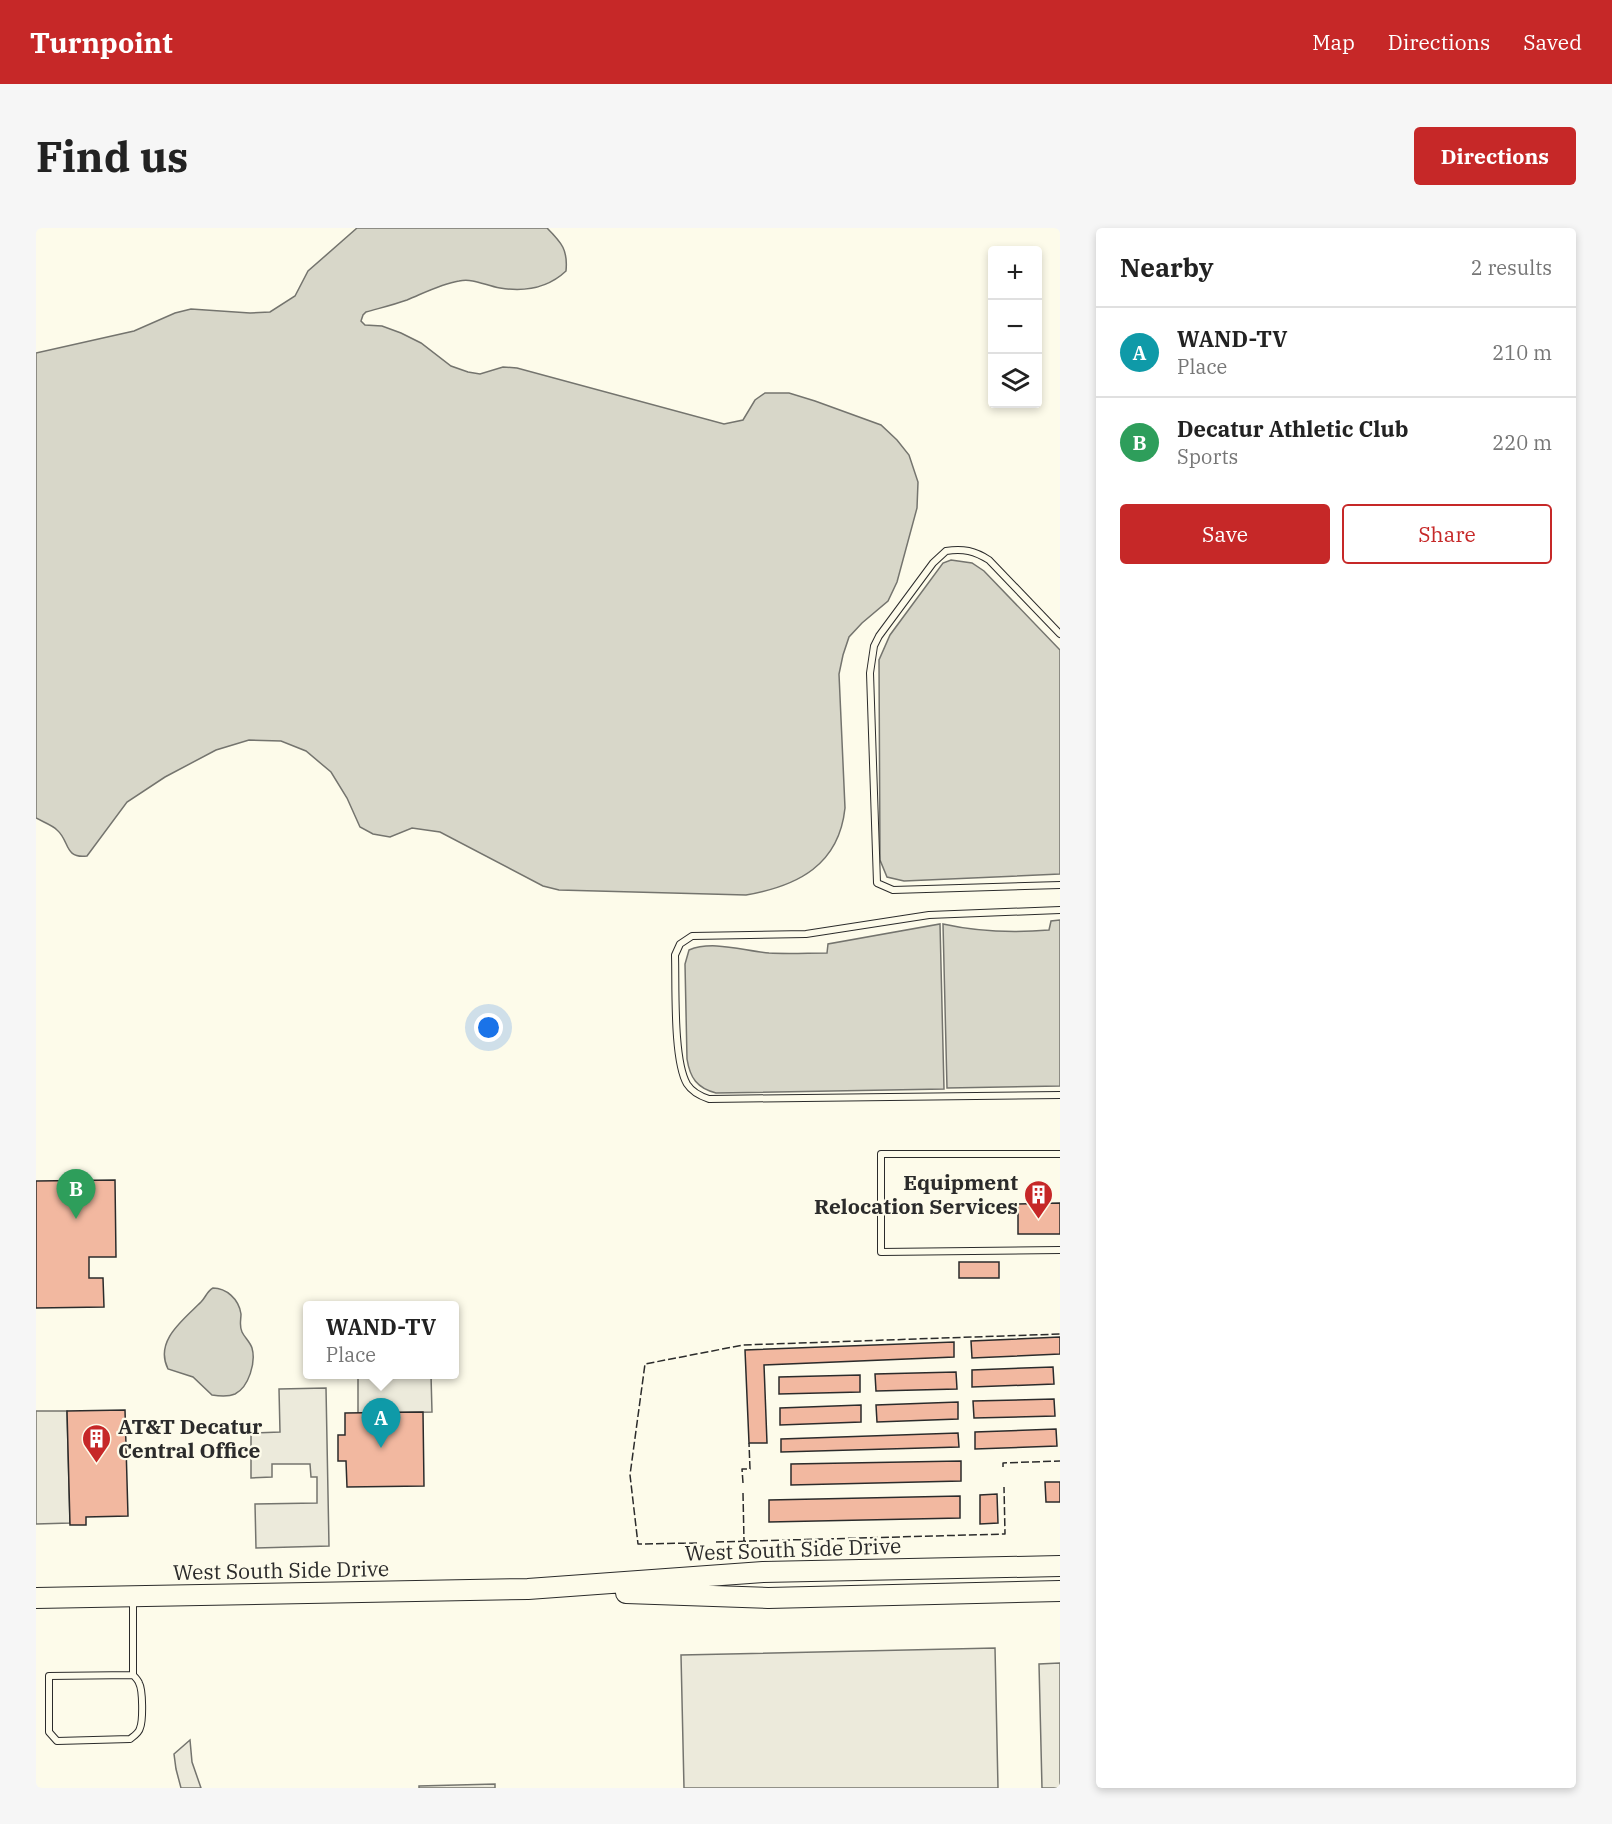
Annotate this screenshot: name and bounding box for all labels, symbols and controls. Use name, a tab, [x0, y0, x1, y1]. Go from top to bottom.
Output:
text: Turnpoint	[30, 24, 173, 61]
text: Map	[1312, 28, 1355, 56]
text: Directions	[1388, 28, 1490, 56]
text: Saved	[1523, 28, 1582, 56]
button: Directions	[1414, 127, 1576, 185]
text: Find us	[36, 129, 188, 184]
map controls	[988, 246, 1042, 408]
button: +	[988, 246, 1042, 300]
text: Nearby	[1120, 250, 1214, 284]
text: 2 results	[1471, 254, 1552, 281]
button: −	[988, 300, 1042, 354]
text: WAND-TV	[1177, 324, 1287, 353]
text: A	[1133, 339, 1146, 366]
text: 210 m	[1492, 339, 1552, 366]
text: Place	[1177, 353, 1227, 380]
button: layers	[988, 354, 1042, 408]
text: Decatur Athletic Club	[1177, 414, 1408, 443]
text: B	[1132, 429, 1147, 456]
text: 220 m	[1492, 429, 1552, 456]
text: Sports	[1177, 443, 1238, 470]
button: Save	[1120, 504, 1330, 564]
button: Share	[1342, 504, 1552, 564]
your location	[474, 1013, 503, 1042]
place label: Equipment Relocation Services	[814, 1168, 1018, 1220]
pin: B	[56, 1170, 96, 1219]
building icon: Equipment Relocation Services	[1023, 1178, 1055, 1220]
popup	[303, 1301, 459, 1379]
text: WAND-TV	[326, 1312, 436, 1341]
text: Place	[326, 1341, 376, 1368]
pin: A	[362, 1398, 400, 1448]
place label: AT&T Decatur Central Office	[118, 1412, 263, 1464]
building icon: AT&T Decatur Central Office	[81, 1422, 113, 1464]
street label: West South Side Drive	[684, 1531, 902, 1567]
street label: West South Side Drive	[173, 1554, 389, 1586]

